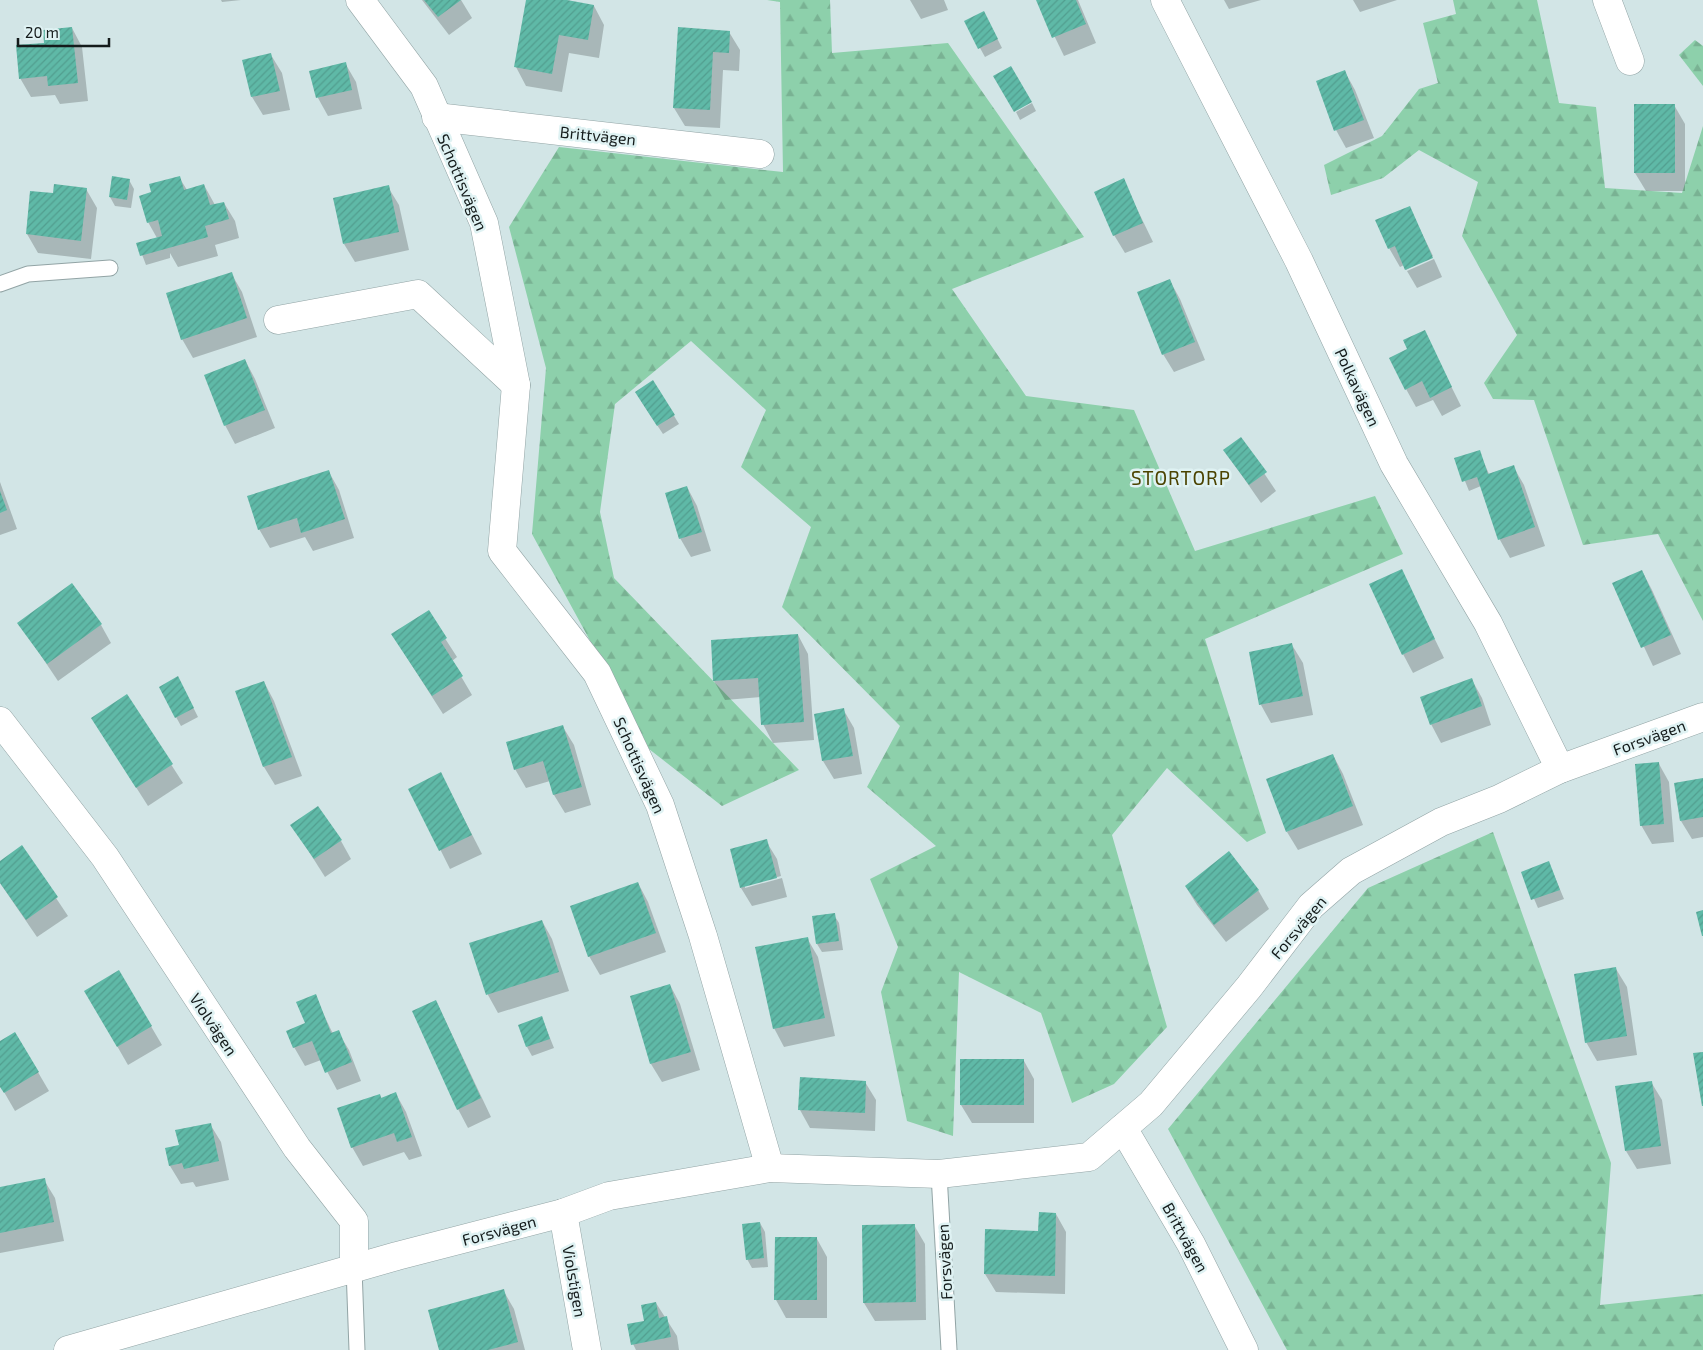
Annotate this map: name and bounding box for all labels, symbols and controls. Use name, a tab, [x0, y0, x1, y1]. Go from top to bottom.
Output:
scale bar	[18, 15, 109, 47]
text: 20 m	[25, 23, 59, 41]
street label: Brittvägen	[559, 122, 637, 148]
street label: Schottisvägen	[434, 131, 492, 233]
street label: Polkavägen	[1332, 345, 1384, 429]
district label: STORTORP	[1131, 466, 1231, 489]
street label: Schottisvägen	[610, 714, 670, 816]
street label: Forsvägen	[1610, 715, 1688, 759]
street label: Forsvägen	[1266, 892, 1330, 962]
street label: Violvägen	[186, 989, 242, 1059]
street label: Brittvägen	[1159, 1199, 1213, 1275]
street label: Forsvägen	[460, 1211, 538, 1249]
street label: Forsvägen	[933, 1224, 955, 1300]
street label: Violstigen	[559, 1244, 591, 1318]

